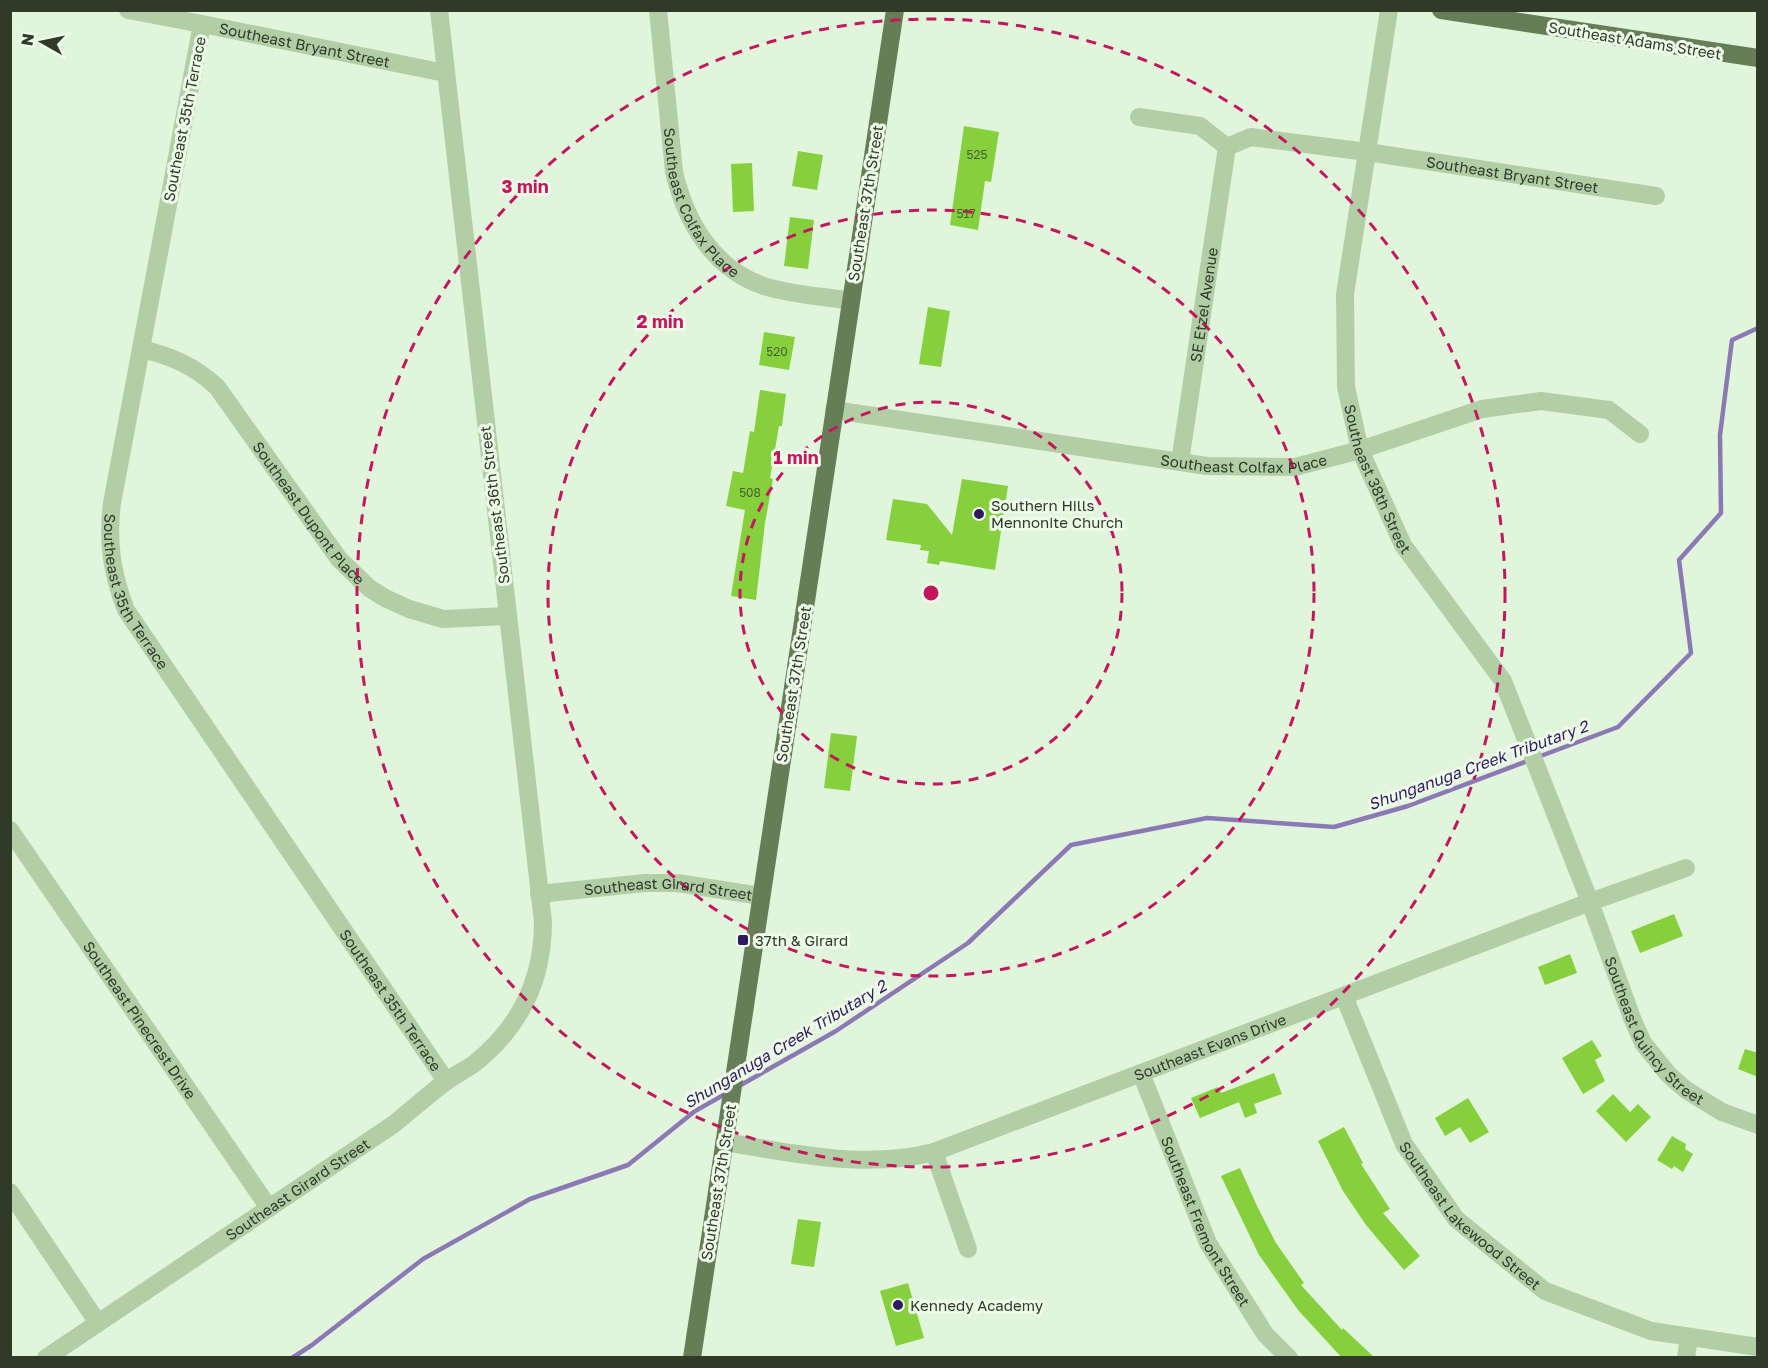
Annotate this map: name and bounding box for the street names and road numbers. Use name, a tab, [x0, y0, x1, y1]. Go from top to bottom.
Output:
street label: Southeast Adams Street	[1547, 17, 1723, 63]
street label: Southeast Bryant Street	[218, 19, 392, 71]
street label: Southeast 35th Terrace	[159, 35, 209, 203]
street label: Southeast 37th Street	[844, 124, 886, 282]
street label: Southeast Colfax Place	[661, 127, 743, 281]
street label: Southeast Bryant Street	[1425, 152, 1600, 196]
street label: SE Etzel Avenue	[1186, 246, 1221, 363]
street label: Southeast 38th Street	[1341, 403, 1415, 557]
street label: Southeast 36th Street	[475, 425, 513, 585]
street label: Southeast Dupont Place	[249, 438, 369, 588]
street label: Southeast Colfax Place	[1159, 450, 1329, 476]
street label: Southeast 35th Terrace	[101, 513, 173, 673]
street label: Southeast 37th Street	[772, 605, 814, 763]
street label: Southeast Girard Street	[583, 874, 754, 904]
street label: Southeast 35th Terrace	[336, 925, 446, 1075]
street label: Southeast Pinecrest Drive	[80, 937, 201, 1102]
street label: Southeast Quincy Street	[1601, 954, 1708, 1108]
street label: Southeast Evans Drive	[1131, 1010, 1289, 1084]
street label: Southeast 37th Street	[697, 1103, 739, 1261]
street label: Southeast Girard Street	[222, 1134, 373, 1244]
street label: Southeast Fremont Street	[1158, 1134, 1254, 1309]
street label: Southeast Lakewood Street	[1396, 1138, 1545, 1293]

